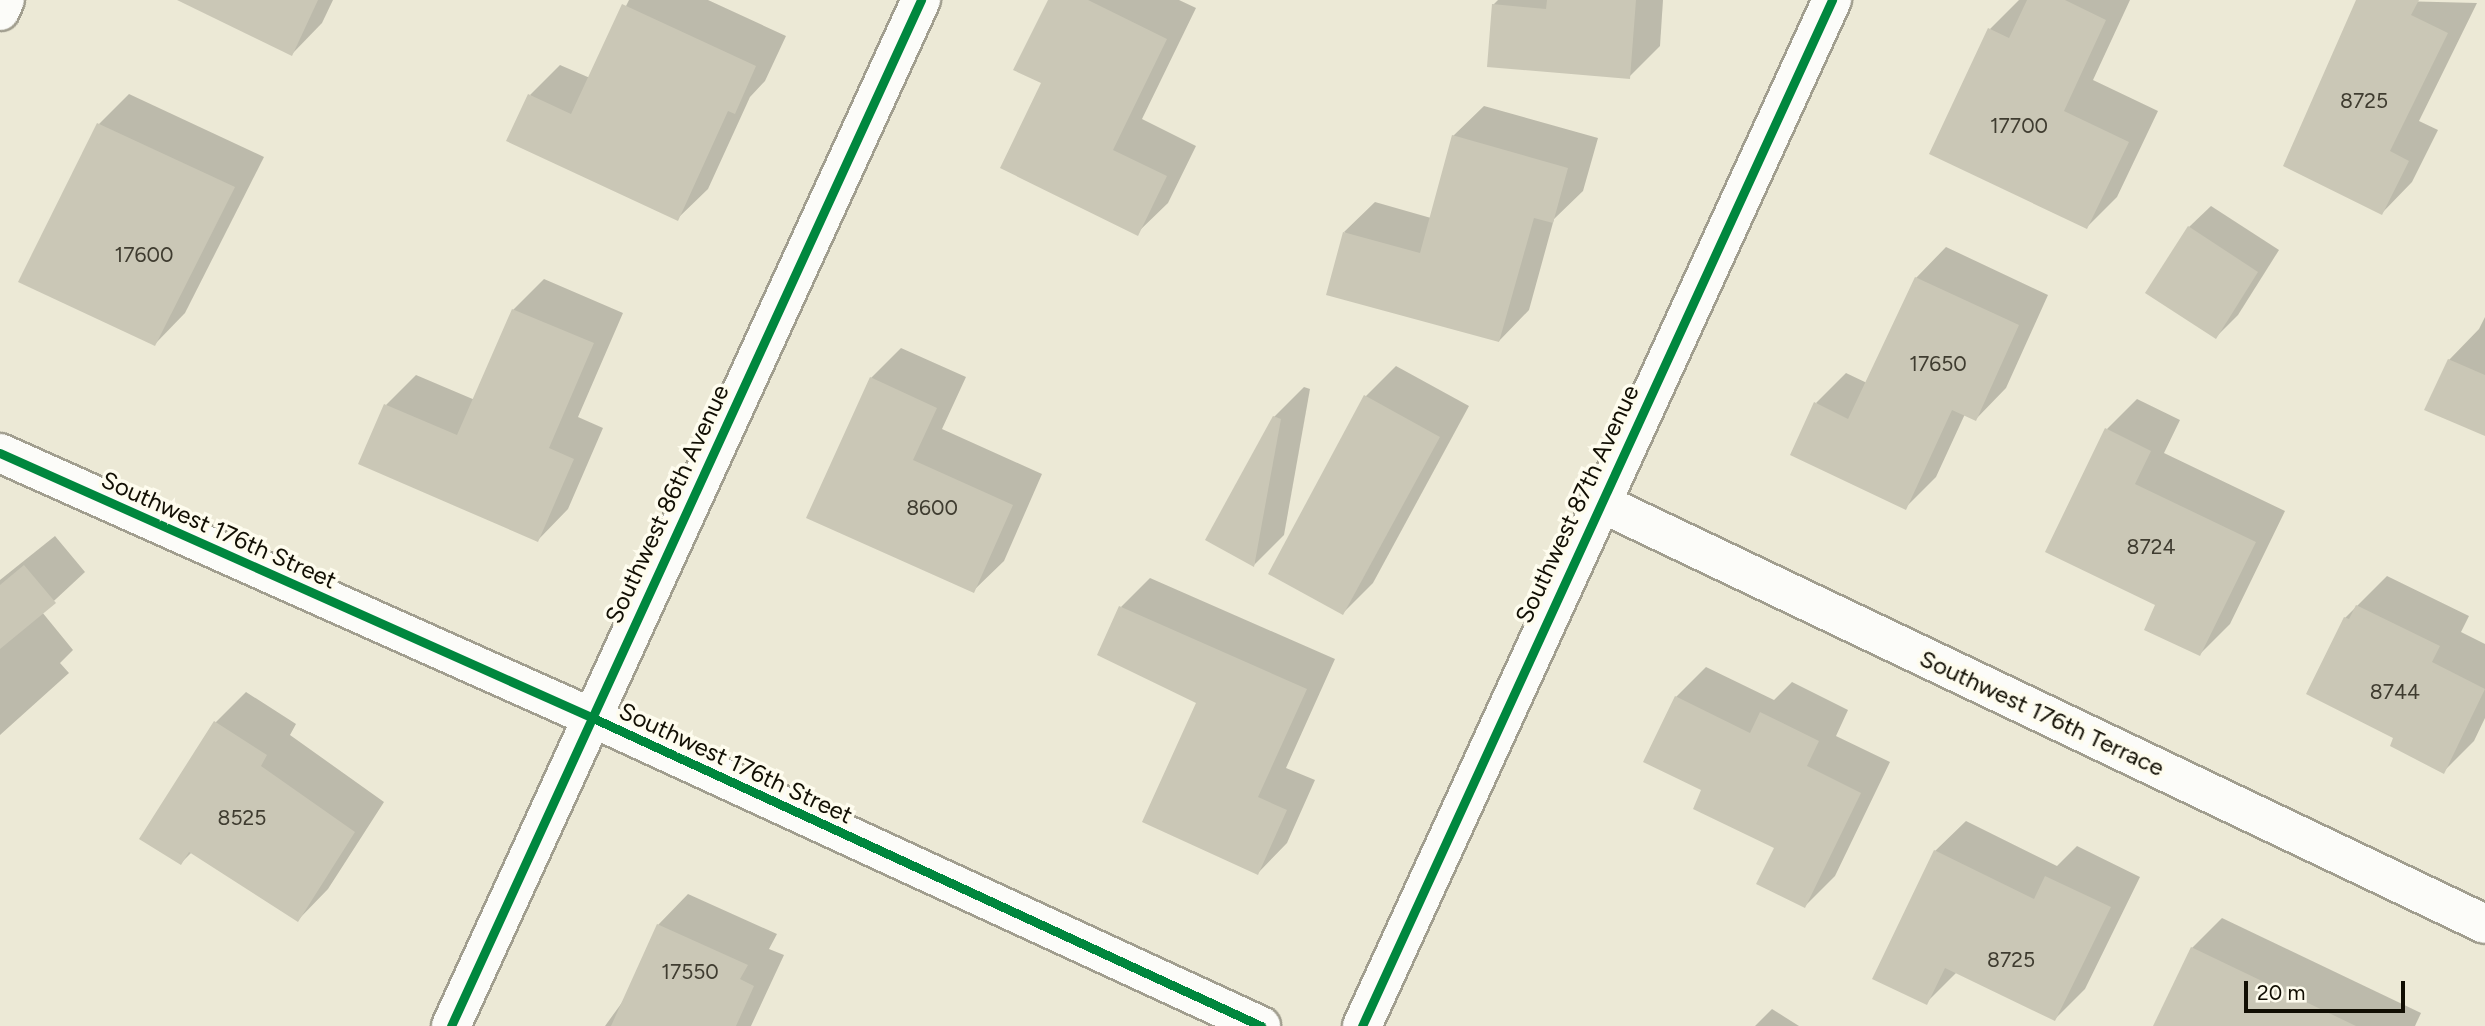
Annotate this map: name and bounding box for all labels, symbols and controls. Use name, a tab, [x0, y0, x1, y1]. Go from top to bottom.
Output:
house number: 8725	[2340, 88, 2388, 114]
house number: 17700	[1990, 113, 2048, 139]
house number: 17600	[115, 242, 173, 268]
house number: 17650	[1909, 351, 1967, 377]
street label: Southwest 86th Avenue	[599, 380, 735, 628]
street label: Southwest 87th Avenue	[1509, 380, 1645, 628]
street label: Southwest 176th Street	[97, 465, 341, 595]
house number: 8600	[906, 495, 958, 521]
house number: 8724	[2127, 534, 2175, 560]
street label: Southwest 176th Terrace	[1915, 644, 2169, 782]
house number: 8744	[2370, 679, 2420, 705]
street label: Southwest 176th Street	[615, 696, 857, 830]
house number: 8525	[218, 805, 266, 831]
house number: 8725	[1987, 947, 2035, 973]
house number: 17550	[661, 959, 719, 985]
scale bar	[2247, 967, 2408, 1011]
text: 20 m	[2257, 980, 2305, 1005]

